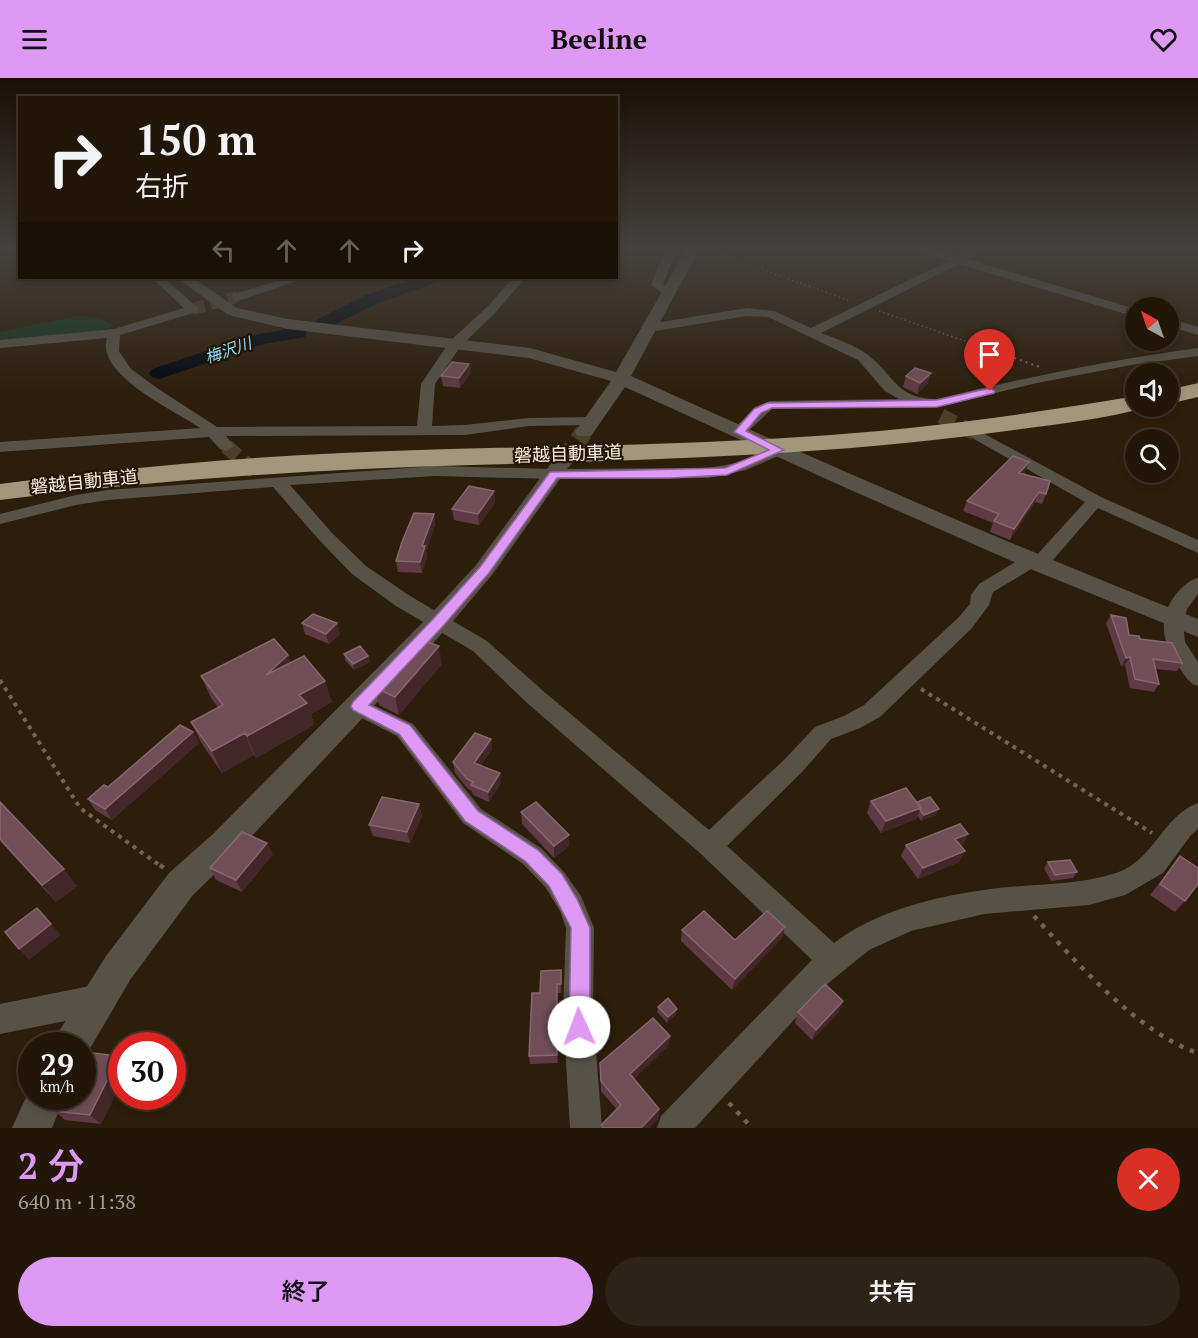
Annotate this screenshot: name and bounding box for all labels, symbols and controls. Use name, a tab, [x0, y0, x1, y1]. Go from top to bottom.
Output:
text: Beeline	[551, 21, 647, 57]
icon: menu	[18, 23, 51, 56]
icon: heart	[1147, 23, 1180, 56]
text: 150 m	[135, 111, 256, 167]
icon: right	[36, 120, 114, 198]
text: 右折	[135, 168, 189, 204]
icon: left	[207, 234, 240, 267]
icon: ahead	[270, 234, 303, 267]
icon: ahead	[333, 234, 366, 267]
icon: right	[396, 234, 429, 267]
north arrow	[1125, 297, 1179, 351]
map controls	[1125, 297, 1179, 483]
pin	[964, 329, 1015, 391]
water label: 梅沢川	[202, 331, 256, 368]
icon: arrive	[973, 338, 1006, 371]
button: sound	[1125, 363, 1179, 417]
button: search	[1125, 429, 1179, 483]
street label: 磐越自動車道	[514, 439, 622, 467]
street label: 磐越自動車道	[29, 463, 139, 499]
position arrow	[547, 995, 611, 1059]
speed limit sign: 30	[108, 1032, 186, 1110]
text: 29	[40, 1044, 74, 1084]
text: km/h	[40, 1076, 74, 1096]
text: 2 分	[18, 1142, 84, 1189]
button: close	[1117, 1148, 1180, 1211]
text: 640 m · 11:38	[18, 1188, 136, 1215]
button: 終了	[18, 1257, 593, 1326]
button: 共有	[605, 1257, 1180, 1326]

